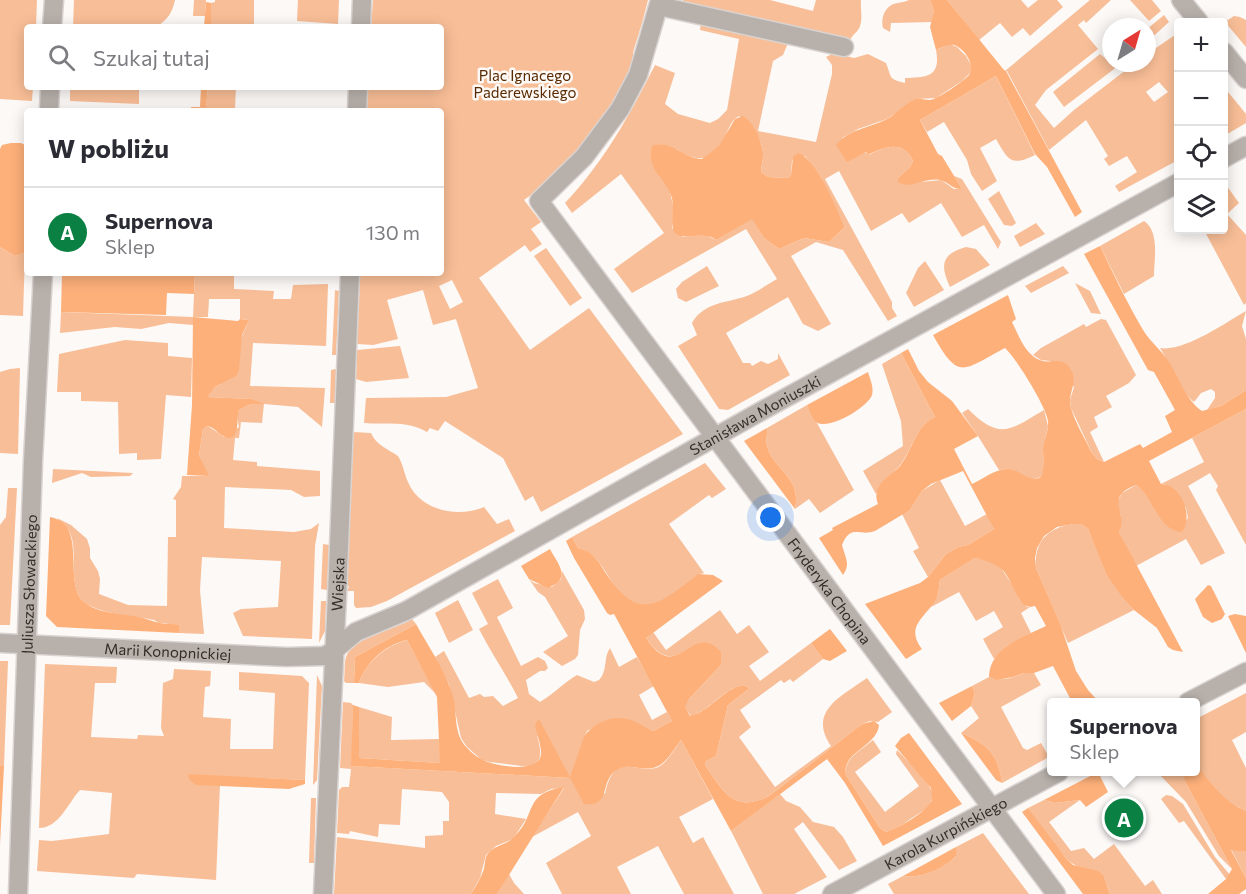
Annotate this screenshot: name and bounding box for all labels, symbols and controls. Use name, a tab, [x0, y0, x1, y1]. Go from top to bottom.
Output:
north arrow	[1102, 18, 1156, 72]
map controls	[1174, 18, 1228, 234]
button: +	[1174, 18, 1228, 72]
search box	[24, 24, 444, 90]
icon: search	[45, 41, 78, 74]
text: Szukaj tutaj	[93, 44, 210, 71]
park label: Plac Ignacego Paderewskiego	[474, 66, 576, 101]
button: −	[1174, 72, 1228, 126]
button: locate	[1174, 126, 1228, 180]
text: W pobliżu	[48, 132, 169, 163]
button: layers	[1174, 180, 1228, 234]
text: Supernova	[105, 207, 213, 234]
text: A	[60, 220, 75, 244]
text: 130 m	[366, 220, 420, 244]
text: Sklep	[105, 234, 155, 258]
street label: Stanisława Moniuszki	[686, 371, 824, 459]
your location	[756, 503, 785, 532]
street label: Juliusza Słowackiego	[17, 514, 40, 654]
street label: Fryderyka Chopina	[784, 534, 875, 648]
street label: Wiejska	[327, 557, 348, 612]
street label: Marii Konopnickiej	[104, 639, 232, 663]
popup	[1047, 698, 1200, 776]
text: Supernova	[1069, 712, 1178, 739]
text: Sklep	[1069, 739, 1119, 763]
street label: Karola Kurpińskiego	[881, 793, 1010, 873]
pin: A	[1104, 796, 1144, 840]

